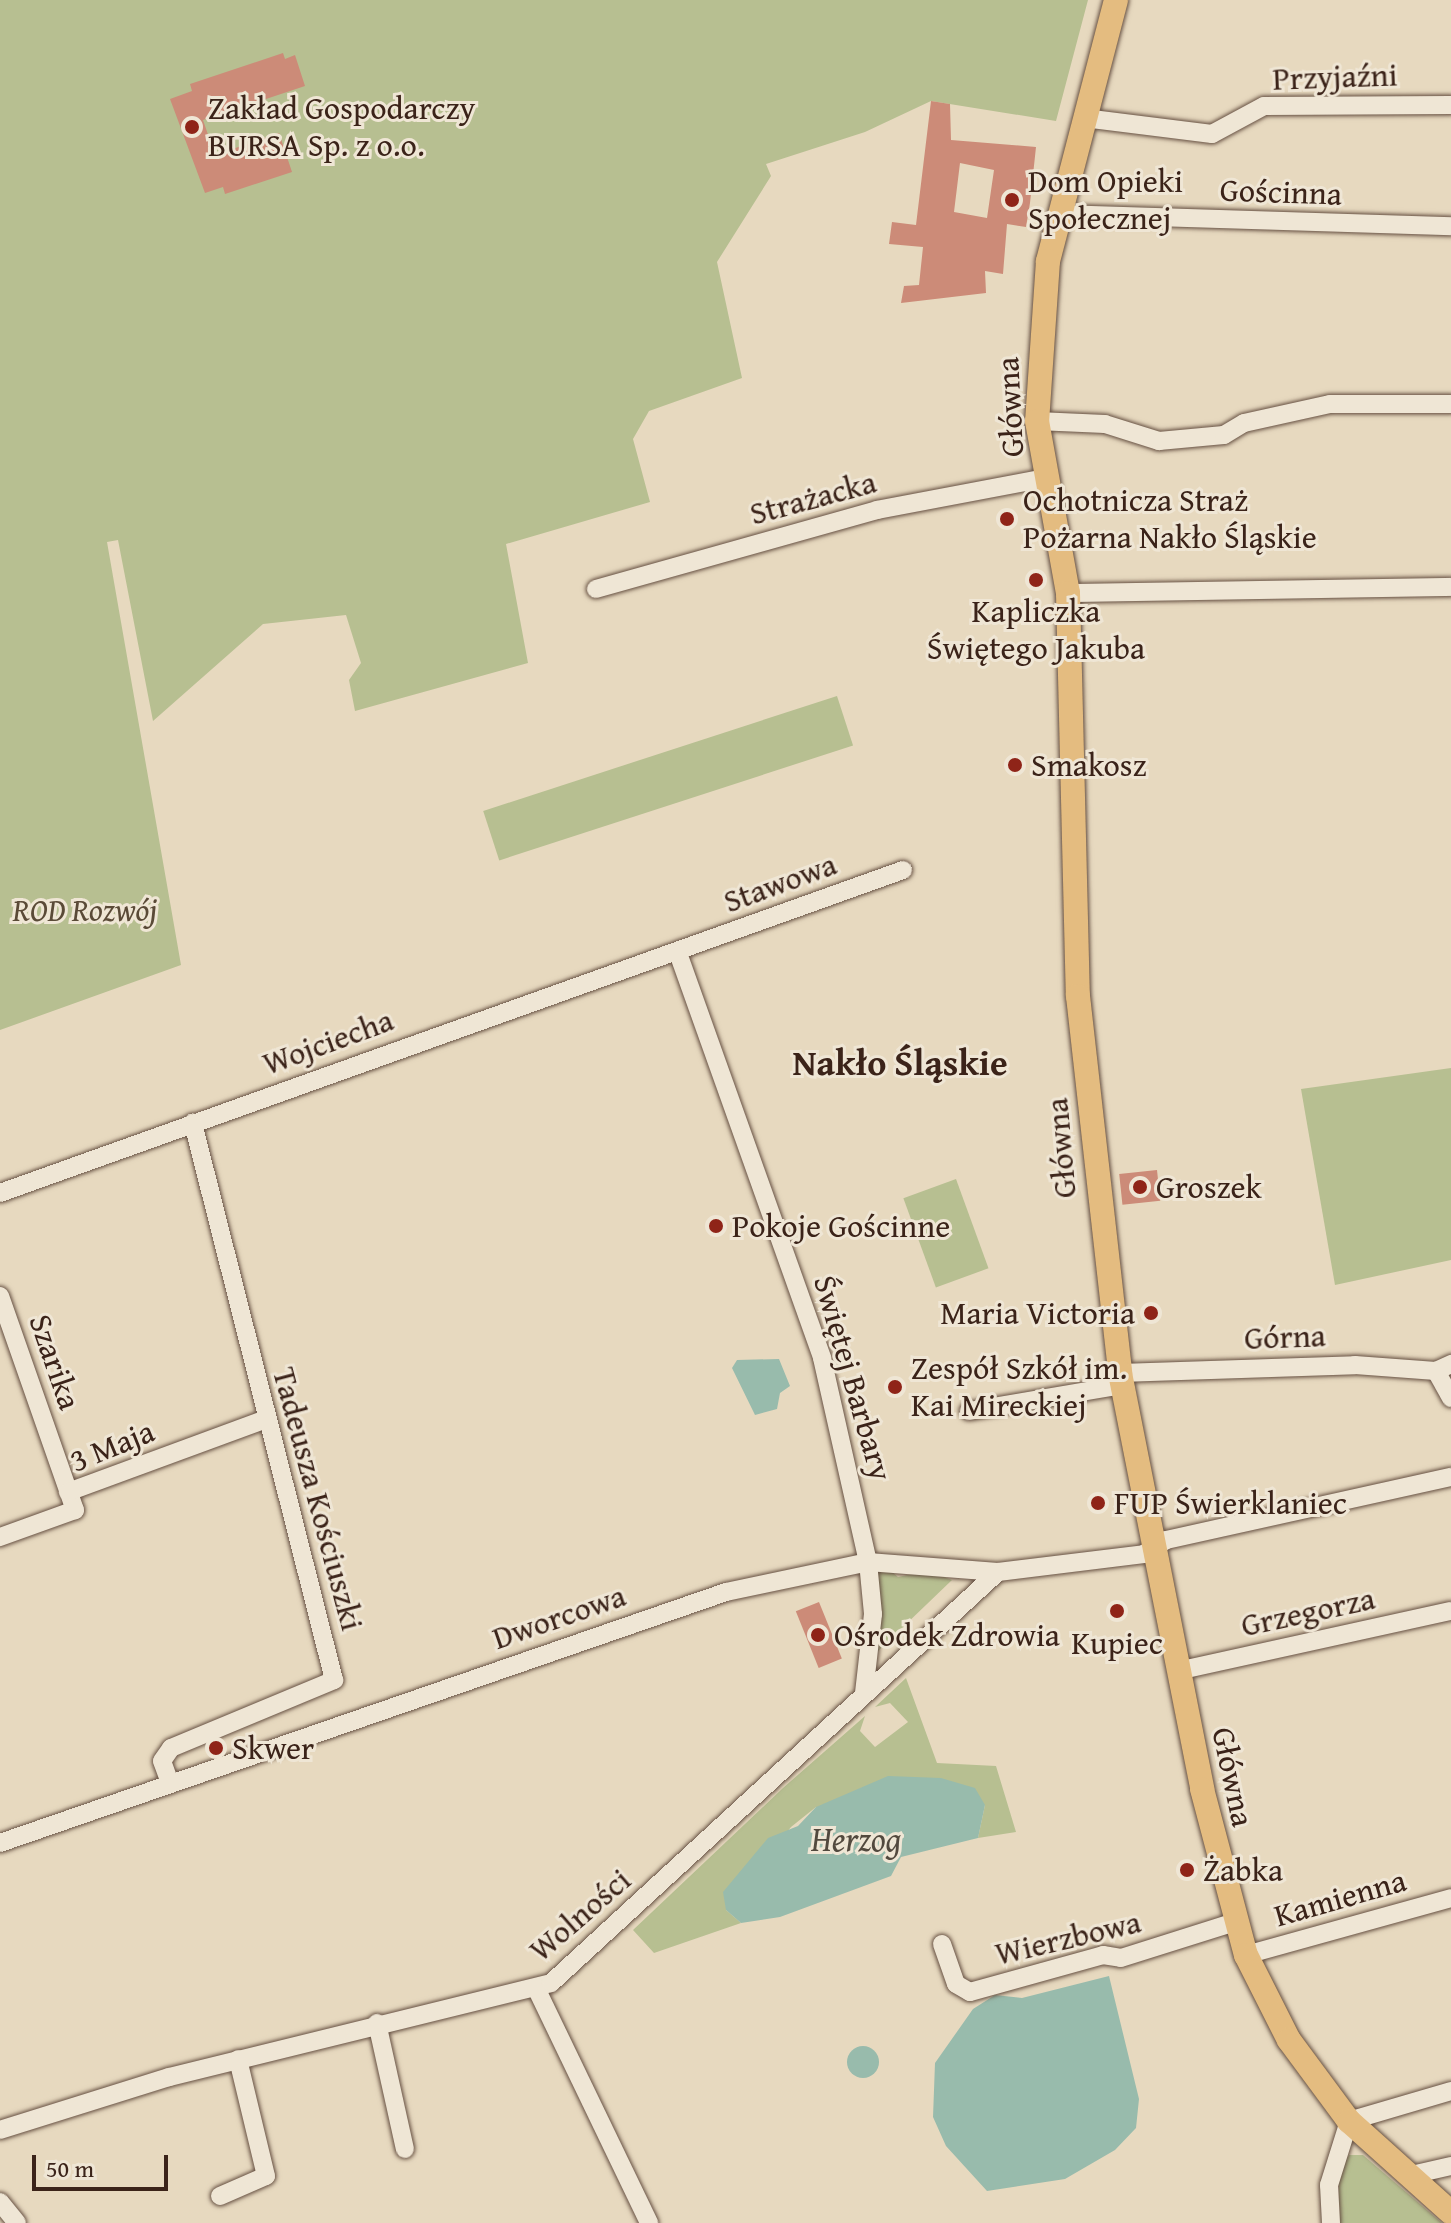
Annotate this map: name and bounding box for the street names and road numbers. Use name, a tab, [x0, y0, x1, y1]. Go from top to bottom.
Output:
street label: Przyjaźni	[1272, 56, 1398, 98]
street label: Gościnna	[1219, 171, 1343, 213]
street label: Główna	[988, 356, 1032, 458]
street label: Strażacka	[746, 463, 880, 533]
street label: Stawowa	[718, 845, 842, 921]
street label: Wojciecha	[258, 1001, 398, 1083]
street label: Główna	[1037, 1096, 1085, 1200]
street label: Świętej Barbary	[805, 1271, 901, 1485]
street label: Szarika	[21, 1309, 89, 1415]
street label: Górna	[1244, 1316, 1326, 1358]
street label: Tadeusza Kościuszki	[264, 1363, 372, 1635]
street label: 3 Maja	[64, 1412, 160, 1480]
street label: Dworcowa	[487, 1576, 631, 1658]
street label: Grzegorza	[1238, 1579, 1378, 1645]
street label: Główna	[1204, 1724, 1262, 1830]
street label: Wolności	[522, 1861, 638, 1969]
street label: Kamienna	[1270, 1861, 1410, 1935]
street label: Wierzbowa	[992, 1903, 1144, 1973]

